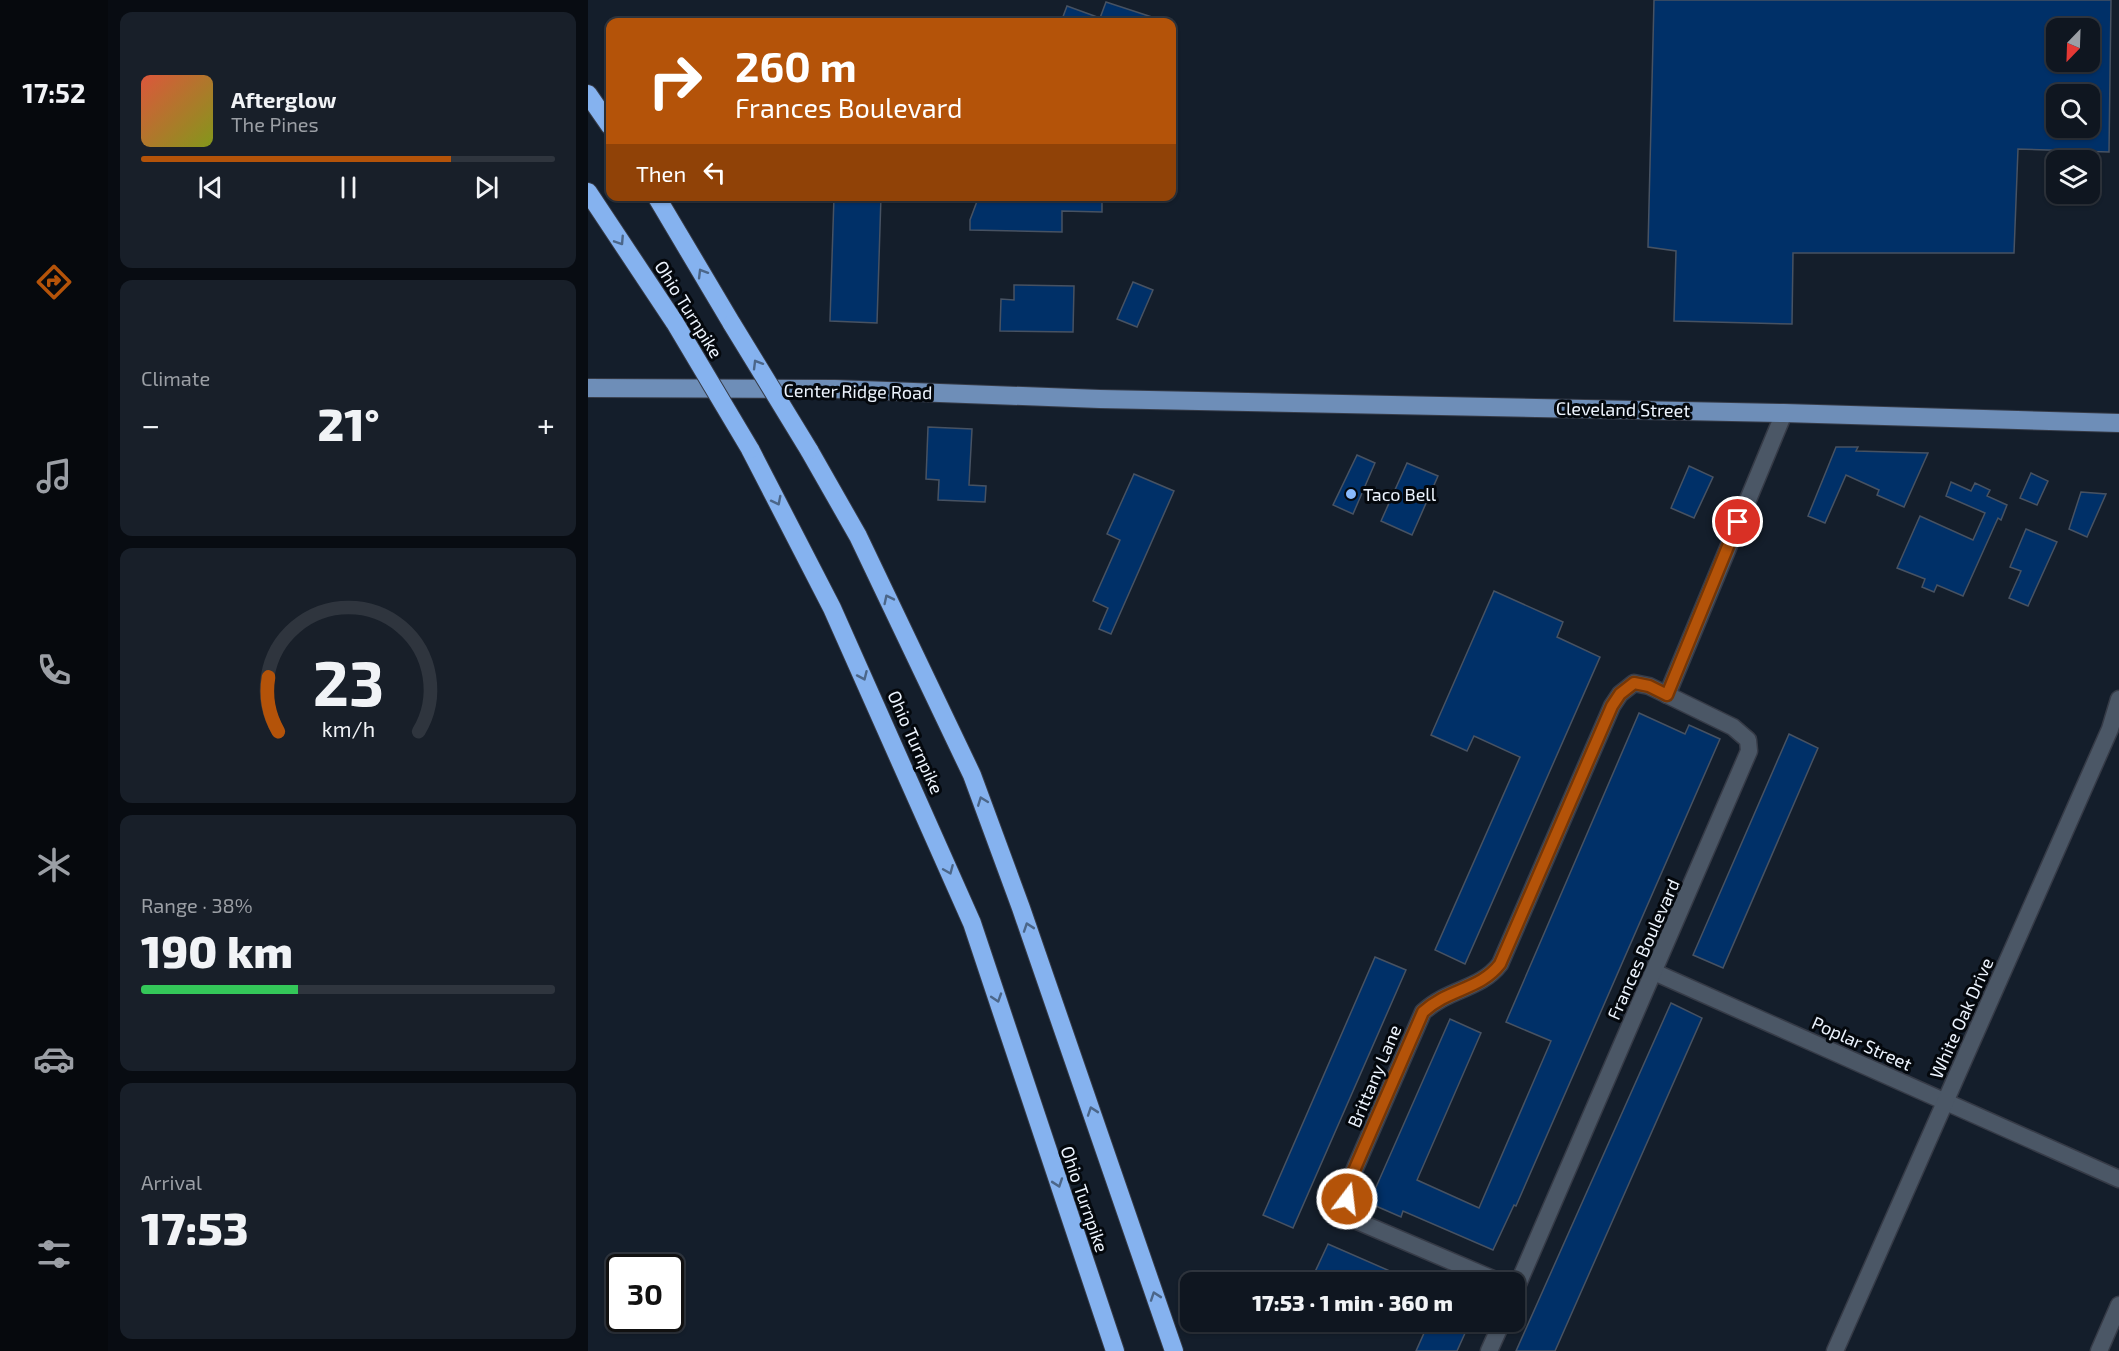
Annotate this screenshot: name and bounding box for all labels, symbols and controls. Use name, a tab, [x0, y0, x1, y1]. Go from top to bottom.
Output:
north arrow	[2046, 18, 2100, 72]
map controls	[2046, 18, 2100, 204]
text: 260 m	[735, 40, 857, 90]
icon: right	[636, 42, 714, 120]
text: 17:52	[22, 76, 86, 108]
button: search	[2046, 84, 2100, 138]
text: Afterglow	[231, 86, 336, 112]
text: Frances Boulevard	[735, 91, 963, 123]
text: The Pines	[231, 112, 319, 136]
button: layers	[2046, 150, 2100, 204]
icon: left	[698, 156, 731, 189]
text: Then	[636, 160, 686, 186]
icon: previous	[194, 171, 227, 204]
icon: pause	[332, 171, 365, 204]
icon: next	[470, 171, 503, 204]
one-way arrow	[613, 234, 624, 245]
street label: Ohio Turnpike	[650, 256, 728, 362]
icon: directions	[33, 261, 75, 303]
one-way arrow	[698, 269, 710, 279]
one-way arrow	[753, 359, 764, 370]
text: Climate	[141, 366, 210, 390]
street label: Center Ridge Road	[783, 379, 933, 403]
text: 21°	[318, 396, 380, 450]
street label: Cleveland Street	[1556, 397, 1690, 421]
text: −	[141, 404, 160, 444]
text: +	[537, 404, 555, 444]
icon: music	[33, 455, 75, 497]
place label: Taco Bell	[1363, 483, 1437, 505]
marker: Taco Bell	[1344, 487, 1358, 501]
one-way arrow	[769, 495, 781, 506]
pin	[1712, 496, 1763, 547]
icon: arrive	[1721, 505, 1754, 538]
one-way arrow	[884, 595, 896, 606]
text: 23	[312, 645, 384, 720]
icon: phone	[33, 649, 75, 691]
one-way arrow	[855, 670, 867, 681]
street label: Ohio Turnpike	[883, 687, 949, 797]
text: km/h	[321, 717, 375, 742]
one-way arrow	[976, 796, 989, 807]
icon: climate	[33, 844, 75, 886]
one-way arrow	[942, 864, 954, 875]
street label: Frances Boulevard	[1602, 875, 1684, 1023]
text: Range · 38%	[141, 893, 253, 917]
one-way arrow	[1023, 922, 1035, 933]
text: 190 km	[141, 923, 293, 977]
street label: White Oak Drive	[1924, 954, 1998, 1082]
one-way arrow	[989, 992, 1002, 1003]
street label: Poplar Street	[1809, 1011, 1916, 1075]
street label: Brittany Lane	[1343, 1021, 1405, 1131]
icon: car	[33, 1038, 75, 1080]
one-way arrow	[1087, 1106, 1099, 1117]
street label: Ohio Turnpike	[1057, 1143, 1113, 1255]
position arrow	[1315, 1167, 1379, 1231]
text: Arrival	[141, 1170, 202, 1194]
one-way arrow	[1051, 1177, 1063, 1188]
text: 17:53	[141, 1200, 249, 1254]
icon: filters	[33, 1233, 75, 1275]
speed limit sign: 30	[606, 1254, 684, 1332]
text: 17:53 · 1 min · 360 m	[1252, 1289, 1453, 1315]
one-way arrow	[1149, 1291, 1162, 1302]

